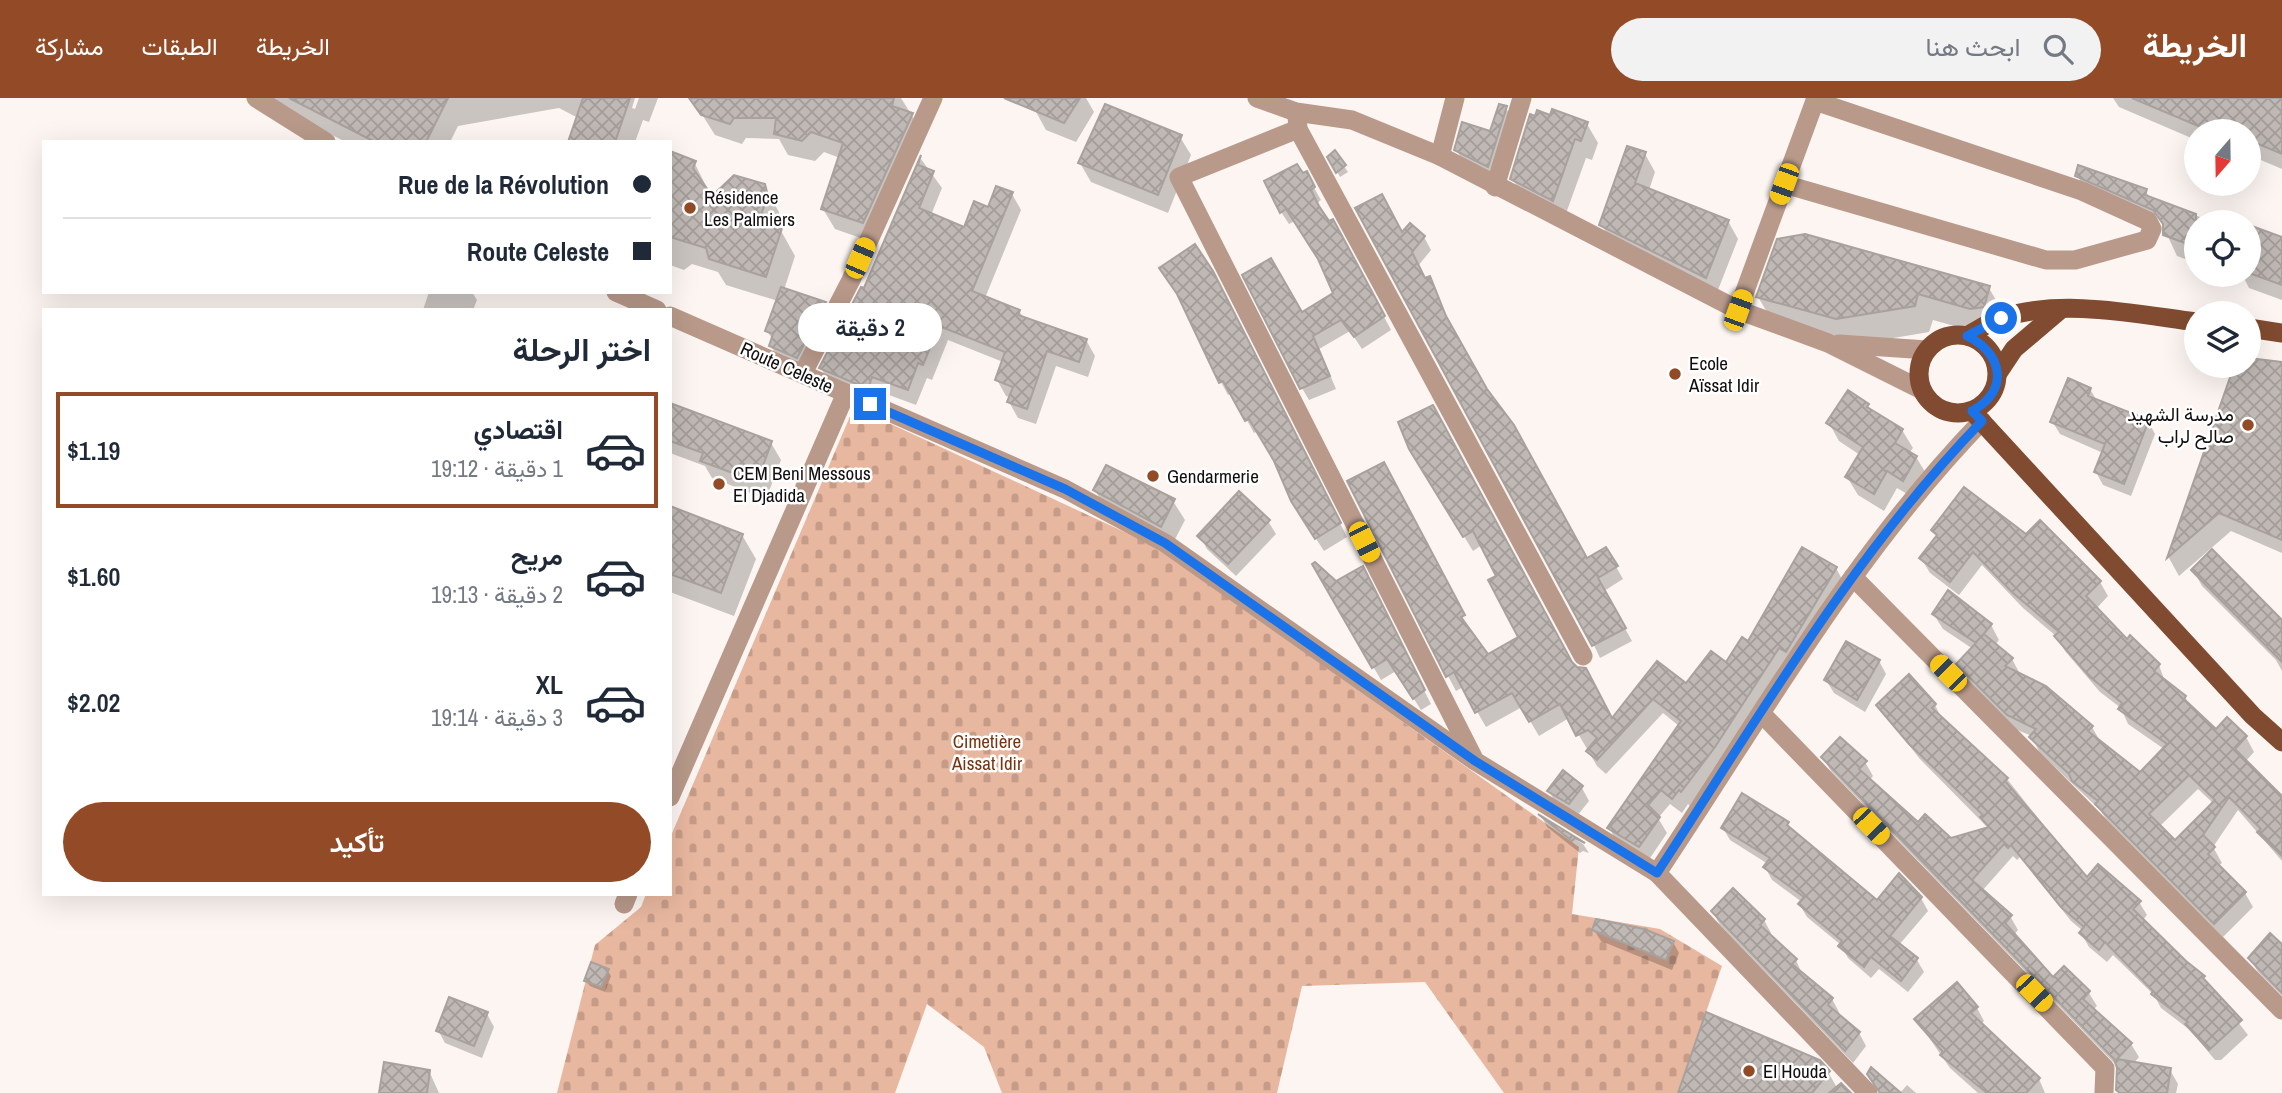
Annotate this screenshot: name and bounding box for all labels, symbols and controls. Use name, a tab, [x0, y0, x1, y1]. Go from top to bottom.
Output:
search box	[1611, 18, 2101, 81]
text: الخريطة	[2143, 23, 2247, 67]
text: ابحث هنا	[1925, 29, 2021, 64]
text: مشاركة	[35, 30, 103, 62]
text: الطبقات	[141, 30, 218, 62]
text: الخريطة	[256, 30, 330, 62]
icon: search	[2039, 30, 2077, 68]
north arrow	[2184, 119, 2261, 196]
map controls	[2184, 119, 2261, 378]
car	[1767, 161, 1802, 207]
text: Rue de la Révolution	[398, 167, 609, 202]
place label: Résidence Les Palmiers	[704, 184, 795, 232]
marker: Résidence Les Palmiers	[682, 200, 698, 216]
button: locate	[2184, 210, 2261, 287]
text: Route Celeste	[467, 234, 609, 269]
car	[843, 235, 878, 281]
car	[1721, 287, 1756, 333]
button: layers	[2184, 301, 2261, 378]
callout: 2 دقيقة	[798, 302, 942, 352]
route start	[1985, 302, 2017, 334]
text: 2 دقيقة	[835, 312, 905, 343]
text: اختر الرحلة	[512, 328, 651, 371]
street label: Route Celeste	[737, 335, 837, 399]
place label: Ecole Aïssat Idir	[1688, 350, 1760, 398]
marker: Ecole Aïssat Idir	[1667, 366, 1683, 382]
route end	[854, 388, 886, 420]
place label: مدرسة الشهيد صالح لراب	[2127, 401, 2234, 450]
text: اقتصادي	[474, 412, 563, 447]
marker: مدرسة الشهيد صالح لراب	[2240, 417, 2256, 433]
icon: car	[584, 419, 647, 482]
text: $1.19	[67, 433, 120, 468]
text: 1 دقيقة · 19:12	[431, 453, 563, 484]
place label: CEM Beni Messous El Djadida	[733, 460, 871, 508]
place label: Gendarmerie	[1167, 463, 1259, 489]
marker: Gendarmerie	[1145, 468, 1161, 484]
marker: CEM Beni Messous El Djadida	[711, 476, 727, 492]
car	[1346, 519, 1383, 565]
text: مريح	[511, 538, 563, 573]
icon: car	[584, 545, 647, 608]
text: $1.60	[67, 559, 120, 594]
text: 2 دقيقة · 19:13	[431, 579, 563, 610]
car	[1926, 651, 1971, 695]
text: XL	[536, 667, 563, 702]
icon: car	[584, 671, 647, 734]
text: $2.02	[67, 685, 120, 720]
text: 3 دقيقة · 19:14	[431, 702, 563, 733]
park label: Cimetière Aissat Idir	[951, 728, 1023, 776]
button: تأكيد	[63, 802, 651, 882]
car	[1849, 804, 1894, 848]
car	[2012, 971, 2057, 1015]
place label: El Houda	[1763, 1058, 1827, 1084]
marker: El Houda	[1741, 1063, 1757, 1079]

